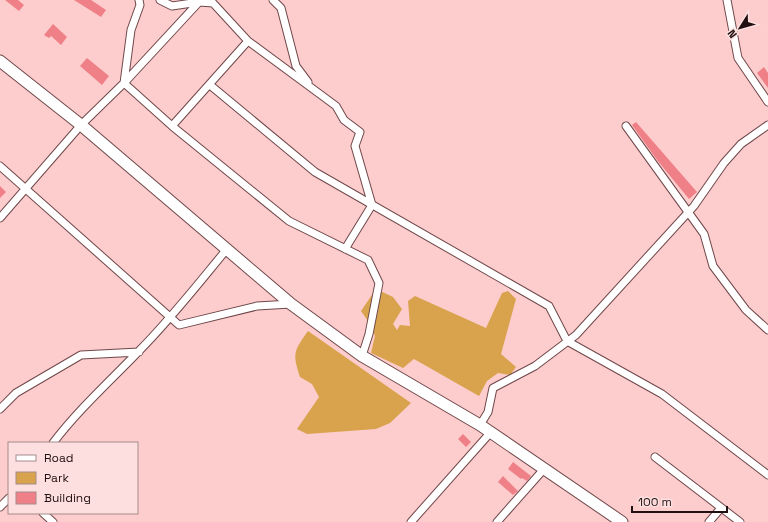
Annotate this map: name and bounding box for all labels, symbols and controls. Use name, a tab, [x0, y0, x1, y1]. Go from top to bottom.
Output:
north arrow	[720, 8, 760, 48]
text: N	[724, 27, 740, 41]
legend	[8, 442, 138, 514]
text: Road	[44, 450, 73, 466]
text: Park	[44, 470, 69, 486]
scale bar	[632, 488, 727, 514]
text: Building	[44, 490, 91, 506]
text: 100 m	[638, 494, 672, 510]

